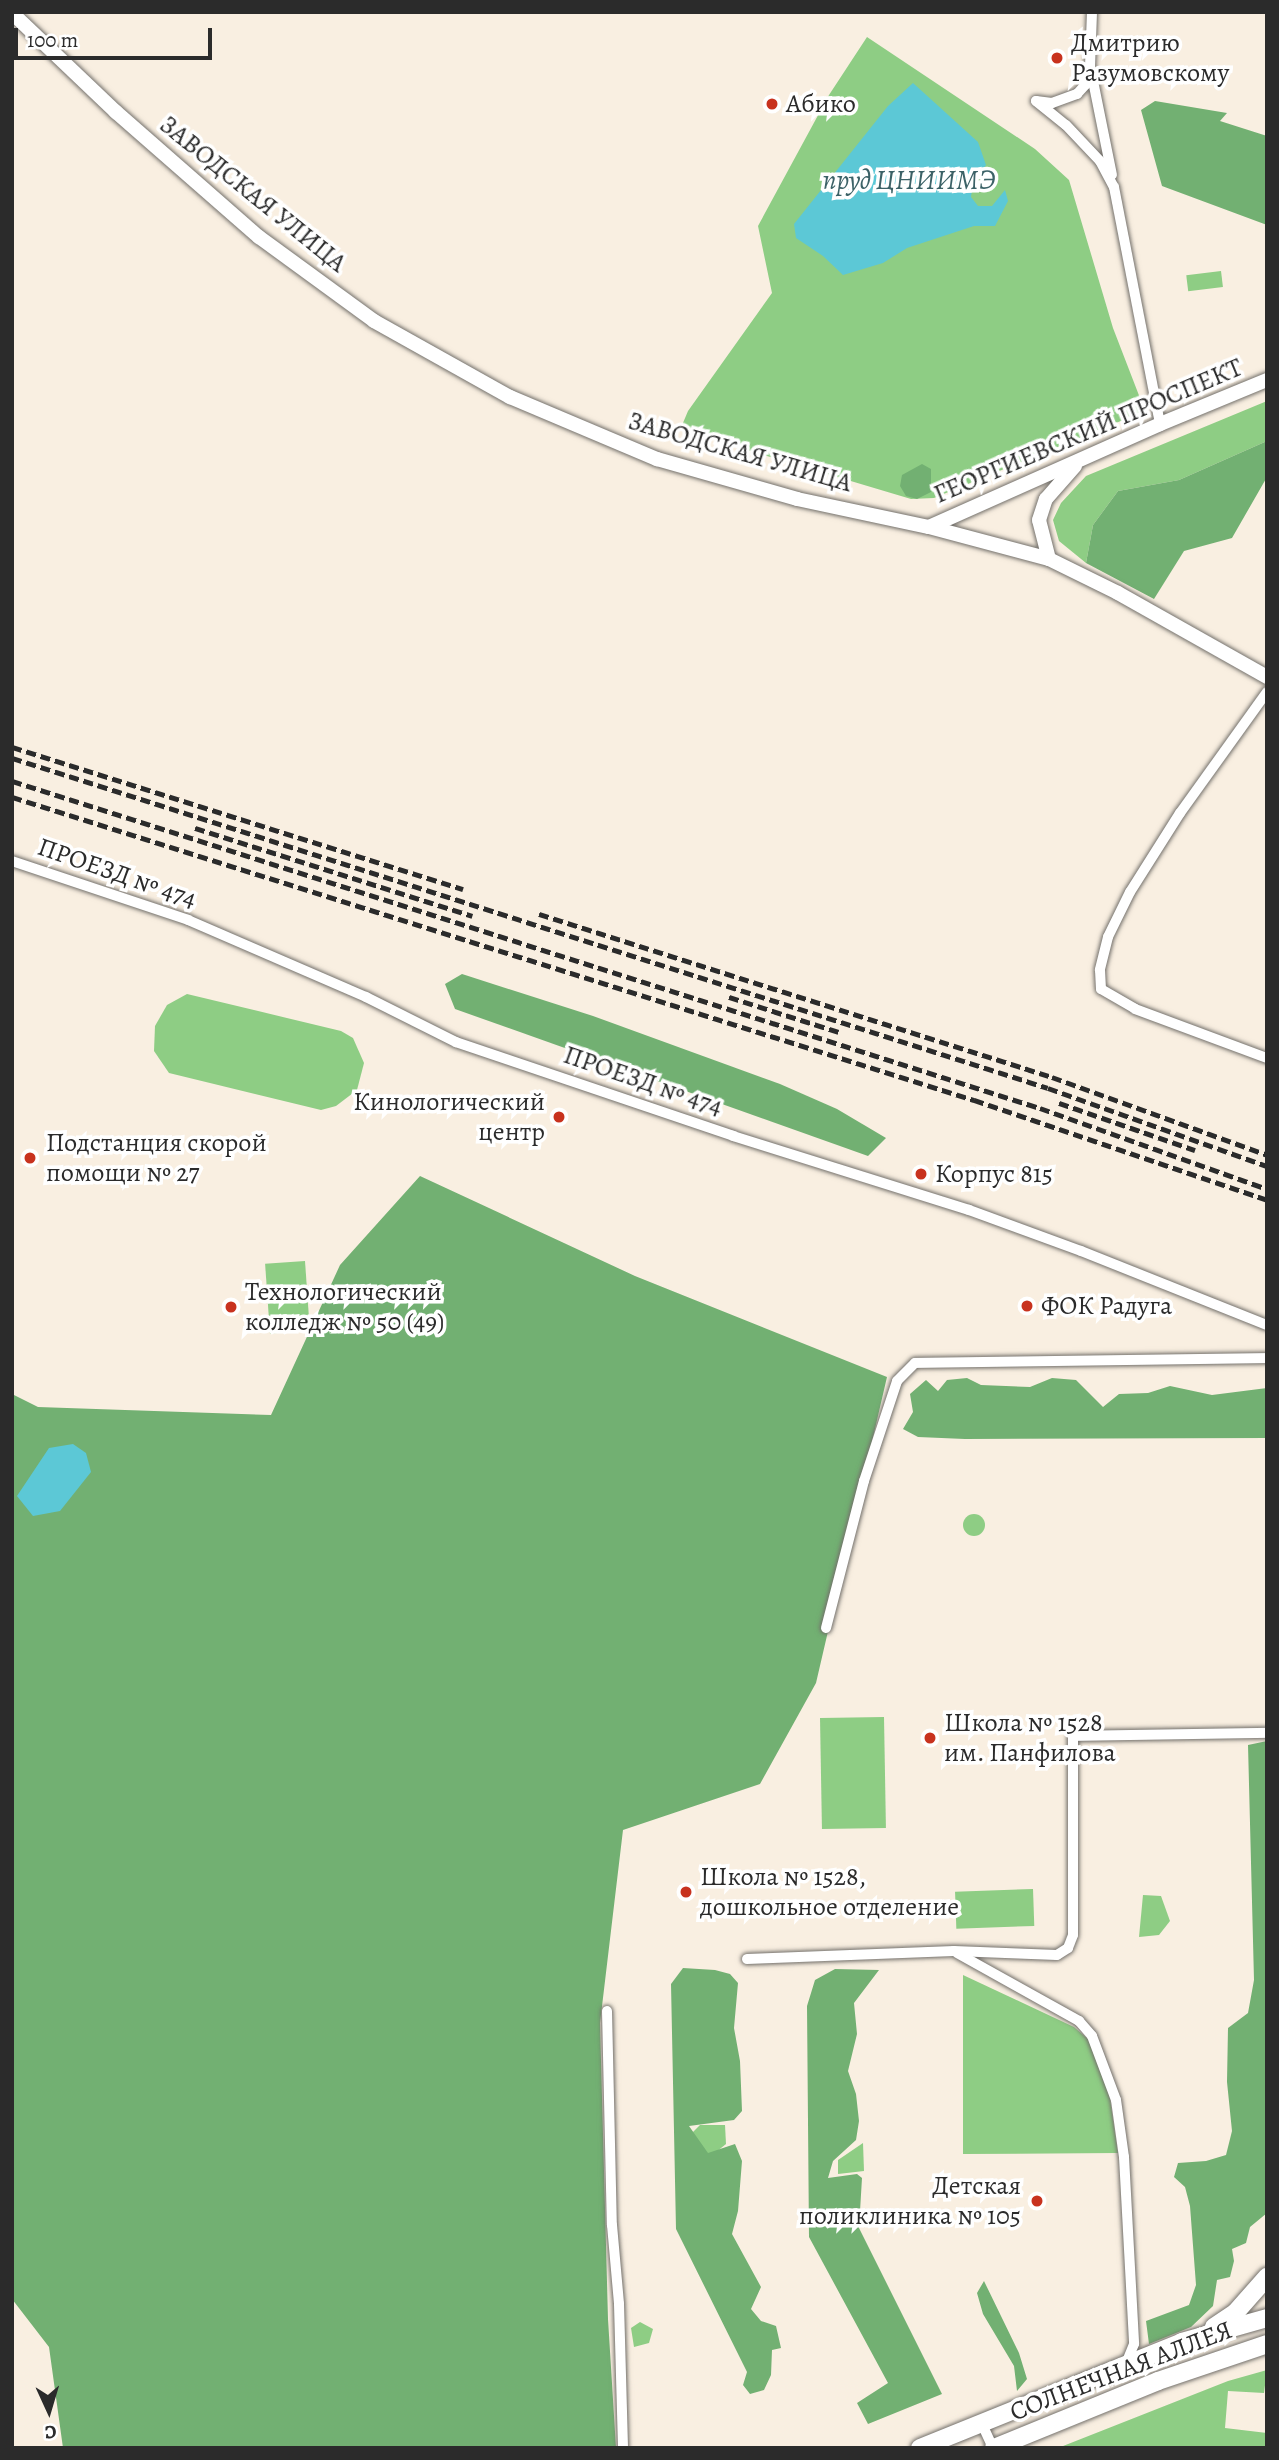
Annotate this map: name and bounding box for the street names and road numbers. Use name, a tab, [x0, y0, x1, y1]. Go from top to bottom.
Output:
street label: ЗАВОДСКАЯ УЛИЦА	[153, 109, 353, 279]
street label: ГЕОРГИЕВСКИЙ ПРОСПЕКТ	[929, 352, 1247, 510]
street label: ЗАВОДСКАЯ УЛИЦА	[625, 405, 855, 499]
street label: ПРОЕЗД № 474	[33, 831, 201, 915]
street label: ПРОЕЗД № 474	[559, 1039, 727, 1123]
street label: СОЛНЕЧНАЯ АЛЛЕЯ	[1005, 2314, 1237, 2428]

